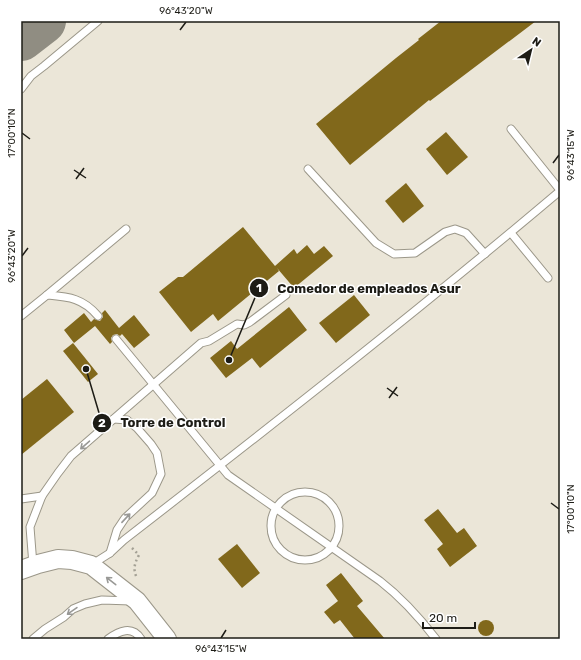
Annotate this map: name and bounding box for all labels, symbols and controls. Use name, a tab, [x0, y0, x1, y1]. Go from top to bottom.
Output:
text: 96°43'20"W	[159, 5, 213, 17]
north arrow	[511, 30, 551, 70]
text: N	[529, 35, 543, 50]
text: 17°00'10"N	[6, 108, 18, 158]
text: 96°43'15"W	[565, 129, 577, 181]
text: 96°43'20"W	[6, 229, 18, 283]
callout: Comedor de empleados Asur	[249, 276, 469, 301]
text: 1	[256, 281, 262, 295]
text: Comedor de empleados Asur	[277, 281, 461, 296]
callout: Torre de Control	[92, 410, 233, 435]
text: Torre de Control	[121, 415, 225, 430]
text: 2	[98, 416, 106, 430]
one-way arrow	[79, 440, 90, 449]
text: 17°00'10"N	[565, 484, 577, 534]
one-way arrow	[121, 513, 130, 523]
one-way arrow	[106, 577, 117, 585]
scale bar	[423, 604, 475, 630]
one-way arrow	[67, 607, 78, 615]
text: 20 m	[429, 611, 457, 625]
text: 96°43'15"W	[195, 643, 247, 655]

